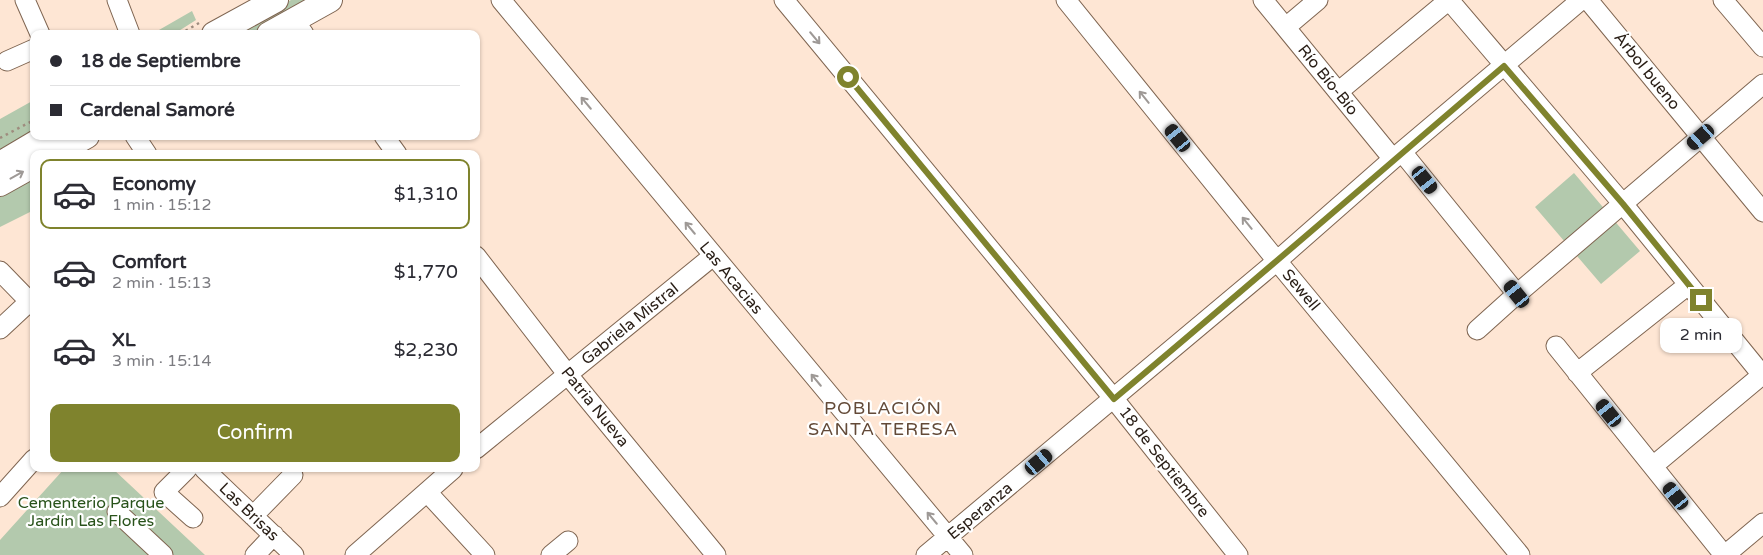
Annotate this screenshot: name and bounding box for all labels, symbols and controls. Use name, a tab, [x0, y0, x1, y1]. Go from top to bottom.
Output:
street label: Árbol bueno	[1610, 28, 1684, 114]
one-way arrow	[810, 31, 821, 44]
street label: Río Bío-Bío	[1293, 41, 1363, 119]
text: 18 de Septiembre	[80, 50, 241, 72]
route start	[837, 66, 859, 88]
one-way arrow	[1139, 91, 1150, 104]
one-way arrow	[581, 97, 592, 110]
text: Cardenal Samoré	[80, 99, 235, 121]
car	[1684, 121, 1717, 153]
car	[1162, 122, 1193, 154]
car	[1409, 164, 1440, 196]
one-way arrow	[9, 169, 24, 179]
icon: car	[52, 172, 97, 217]
text: Economy	[112, 173, 196, 195]
text: $1,310	[394, 183, 458, 205]
text: 1 min · 15:12	[112, 195, 211, 215]
one-way arrow	[1241, 217, 1252, 230]
one-way arrow	[684, 222, 695, 235]
street label: Las Acacias	[695, 238, 767, 318]
icon: car	[52, 250, 97, 295]
text: Comfort	[112, 251, 186, 273]
text: $1,770	[394, 261, 458, 283]
street label: Sewell	[1278, 265, 1324, 315]
text: 2 min · 15:13	[112, 273, 211, 293]
car	[1501, 278, 1532, 310]
street label: Gabriela Mistral	[577, 279, 683, 369]
route end	[1690, 289, 1712, 311]
callout: 2 min	[1660, 318, 1742, 352]
text: 2 min	[1680, 325, 1722, 345]
icon: car	[52, 328, 97, 373]
text: XL	[112, 329, 136, 351]
text: $2,230	[394, 339, 458, 361]
text: 3 min · 15:14	[112, 351, 211, 371]
street label: Patria Nueva	[557, 363, 633, 451]
one-way arrow	[811, 373, 822, 386]
district label: POBLACIÓN SANTA TERESA	[808, 397, 958, 440]
car	[1593, 397, 1624, 429]
street label: 18 de Septiembre	[1114, 402, 1214, 522]
button: Confirm	[50, 404, 460, 462]
car	[1022, 447, 1055, 477]
street label: Esperanza	[943, 478, 1017, 544]
street label: Las Brisas	[215, 479, 283, 545]
car	[1660, 480, 1691, 512]
park label: Cementerio Parque Jardín Las Flores	[18, 493, 164, 531]
one-way arrow	[926, 511, 937, 524]

